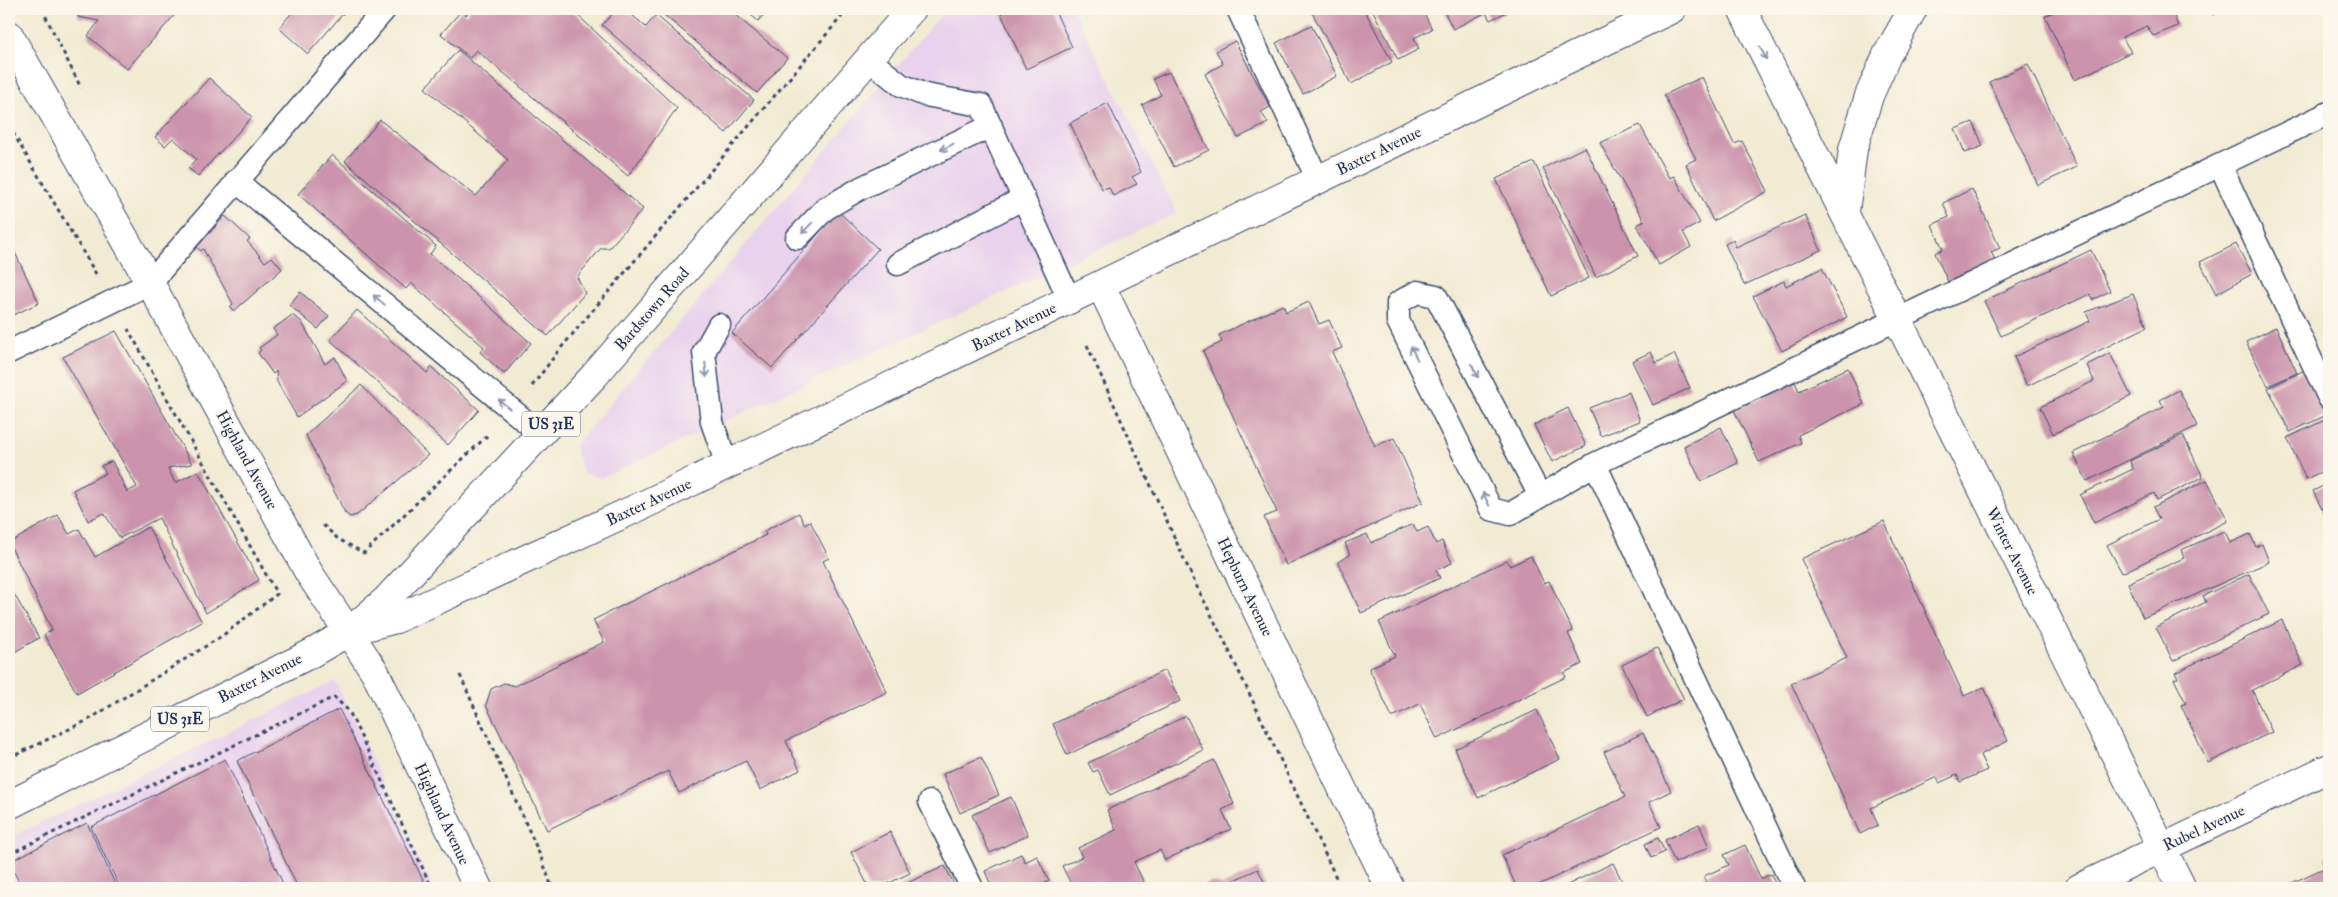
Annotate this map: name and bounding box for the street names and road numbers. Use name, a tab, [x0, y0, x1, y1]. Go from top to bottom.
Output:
street label: Baxter Avenue	[1333, 122, 1425, 180]
street label: Bardstown Road	[610, 263, 694, 355]
street label: Baxter Avenue	[968, 298, 1060, 356]
street label: Highland Avenue	[212, 407, 283, 513]
road number: US 31E	[522, 412, 580, 436]
street label: Baxter Avenue	[603, 473, 695, 530]
street label: Winter Avenue	[1981, 503, 2043, 599]
street label: Hepburn Avenue	[1212, 534, 1278, 640]
street label: Baxter Avenue	[215, 648, 306, 708]
road number: US 31E	[151, 706, 209, 732]
street label: Highland Avenue	[410, 760, 474, 868]
street label: Rubel Avenue	[2160, 800, 2248, 856]

